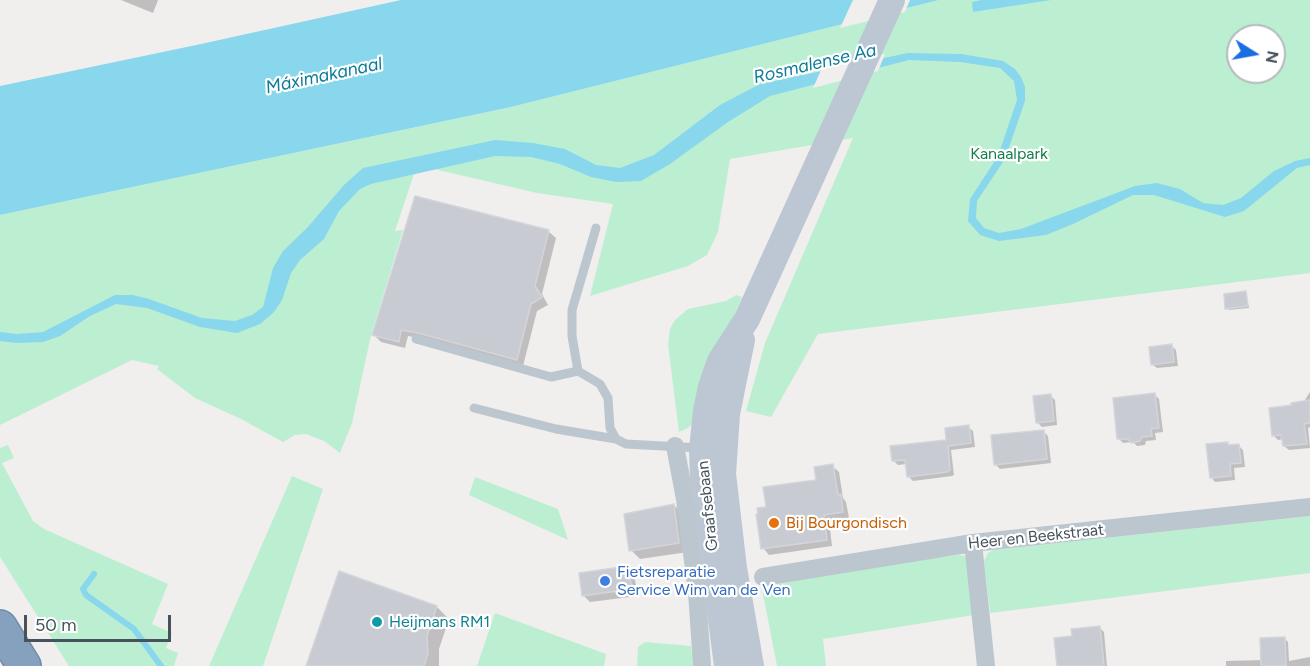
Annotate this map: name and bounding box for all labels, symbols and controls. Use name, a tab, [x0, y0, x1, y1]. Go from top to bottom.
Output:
north arrow	[1226, 24, 1286, 84]
water label: Rosmalense Aa	[751, 39, 879, 89]
text: N	[1262, 49, 1283, 65]
water label: Máximakanaal	[264, 53, 384, 99]
park label: Kanaalpark	[970, 144, 1048, 164]
street label: Graafsebaan	[694, 460, 722, 552]
place label: Bij Bourgondisch	[786, 513, 907, 533]
marker: Bij Bourgondisch	[767, 516, 781, 530]
street label: Heer en Beekstraat	[967, 520, 1105, 554]
place label: Fietsreparatie Service Wim van de Ven	[617, 562, 790, 600]
marker: Fietsreparatie Service Wim van de Ven	[598, 574, 612, 588]
scale bar	[27, 603, 174, 641]
place label: Heijmans RM1	[389, 612, 490, 632]
text: 50 m	[35, 614, 77, 636]
marker: Heijmans RM1	[370, 615, 384, 629]

